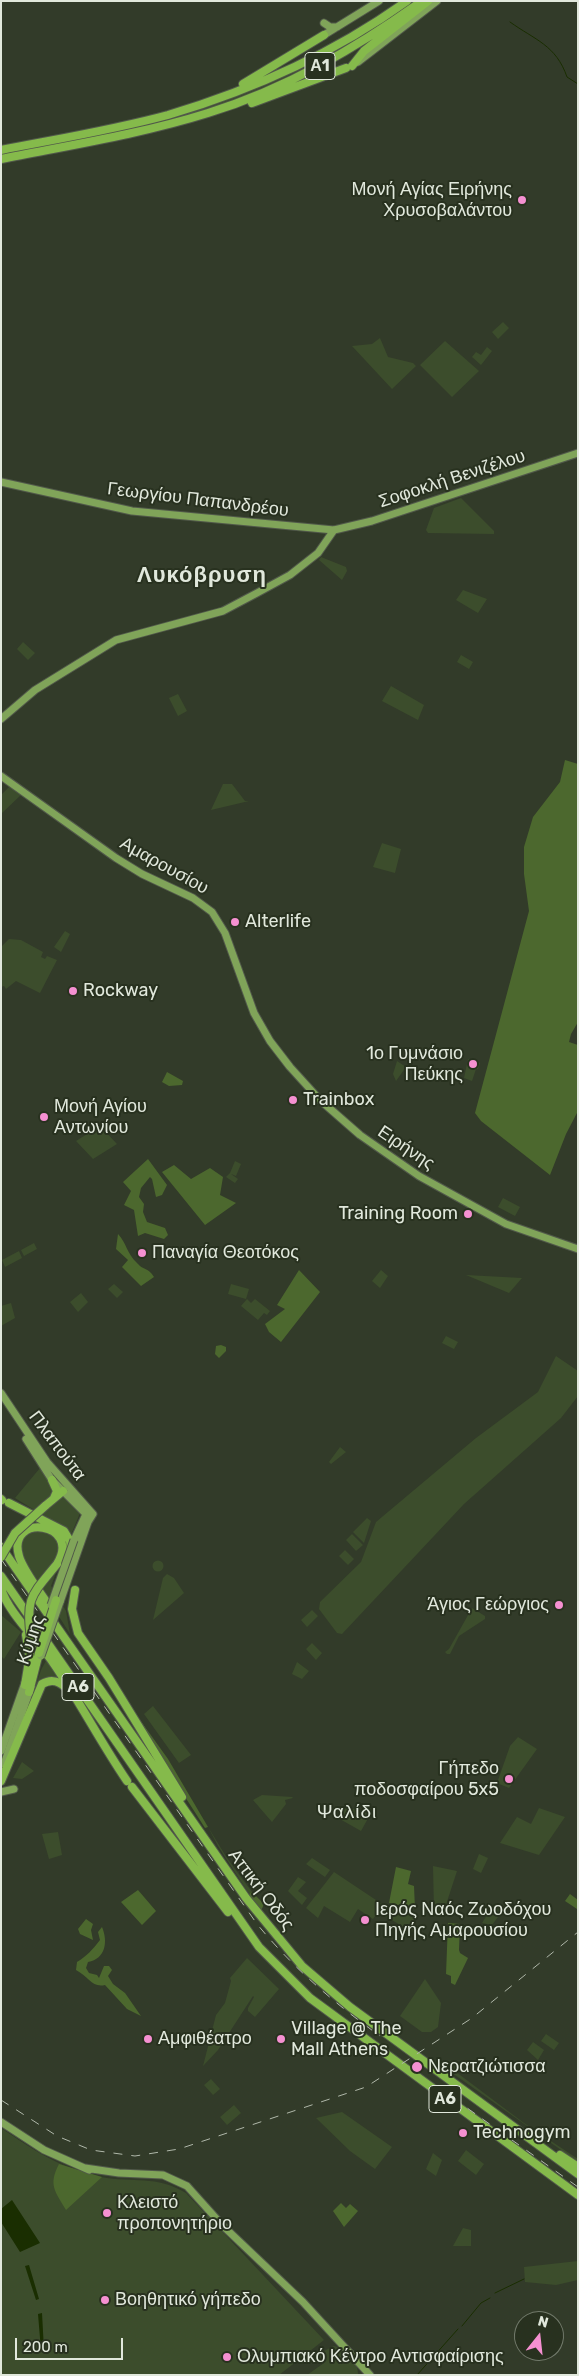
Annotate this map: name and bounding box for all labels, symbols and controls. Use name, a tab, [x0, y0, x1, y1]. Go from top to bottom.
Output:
road number: Α1	[305, 52, 335, 80]
place label: Μονή Αγίας Ειρήνης Χρυσοβαλάντου	[351, 179, 512, 222]
marker: Μονή Αγίας Ειρήνης Χρυσοβαλάντου	[516, 194, 528, 206]
street label: Σοφοκλή Βενιζέλου	[376, 445, 528, 513]
street label: Γεωργίου Παπανδρέου	[106, 478, 290, 522]
district label: Λυκόβρυση	[136, 563, 268, 589]
street label: Αμαρουσίου	[116, 833, 212, 899]
place label: Alterlife	[245, 911, 311, 933]
marker: Alterlife	[229, 916, 241, 928]
place label: Rockway	[83, 980, 158, 1002]
marker: Rockway	[67, 985, 79, 997]
place label: 1ο Γυμνάσιο Πεύκης	[366, 1043, 463, 1086]
marker: 1ο Γυμνάσιο Πεύκης	[467, 1058, 479, 1070]
place label: Trainbox	[303, 1089, 374, 1111]
marker: Trainbox	[287, 1094, 299, 1106]
place label: Μονή Αγίου Αντωνίου	[54, 1096, 147, 1138]
marker: Μονή Αγίου Αντωνίου	[38, 1111, 50, 1123]
street label: Ειρήνης	[373, 1121, 439, 1175]
place label: Training Room	[338, 1203, 458, 1225]
marker: Training Room	[462, 1208, 474, 1220]
place label: Παναγία Θεοτόκος	[152, 1242, 299, 1264]
marker: Παναγία Θεοτόκος	[136, 1247, 148, 1259]
street label: Πλαπούτα	[24, 1407, 90, 1485]
place label: Άγιος Γεώργιος	[427, 1594, 549, 1616]
marker: Άγιος Γεώργιος	[553, 1599, 565, 1611]
street label: Κύμης	[13, 1612, 49, 1668]
road number: Α6	[62, 1674, 94, 1700]
place label: Γήπεδο ποδοσφαίρου 5x5	[354, 1758, 499, 1800]
marker: Γήπεδο ποδοσφαίρου 5x5	[503, 1773, 515, 1785]
district label: Ψαλίδι	[316, 1802, 378, 1824]
street label: Αττική Οδός	[223, 1845, 299, 1935]
place label: Ιερός Ναός Ζωοδόχου Πηγής Αμαρουσίου	[375, 1899, 551, 1942]
marker: Ιερός Ναός Ζωοδόχου Πηγής Αμαρουσίου	[359, 1914, 371, 1926]
place label: Village @ The Mall Athens	[291, 2018, 401, 2060]
place label: Αμφιθέατρο	[158, 2028, 252, 2050]
marker: Αμφιθέατρο	[142, 2033, 154, 2045]
marker: Village @ The Mall Athens	[275, 2033, 287, 2045]
place label: Νερατζιώτισσα	[428, 2056, 546, 2078]
marker: Νερατζιώτισσα	[410, 2060, 424, 2074]
road number: Α6	[429, 2086, 461, 2112]
place label: Technogym	[473, 2122, 571, 2144]
marker: Technogym	[457, 2127, 469, 2139]
place label: Κλειστό προπονητήριο	[117, 2192, 232, 2234]
marker: Κλειστό προπονητήριο	[101, 2207, 113, 2219]
place label: Βοηθητικό γήπεδο	[115, 2289, 261, 2311]
marker: Βοηθητικό γήπεδο	[99, 2294, 111, 2306]
north arrow	[514, 2311, 564, 2361]
text: N	[536, 2312, 550, 2332]
scale bar	[18, 2328, 125, 2360]
text: 200 m	[23, 2338, 68, 2356]
place label: Ολυμπιακό Κέντρο Αντισφαίρισης	[237, 2346, 504, 2368]
marker: Ολυμπιακό Κέντρο Αντισφαίρισης	[221, 2351, 233, 2363]

